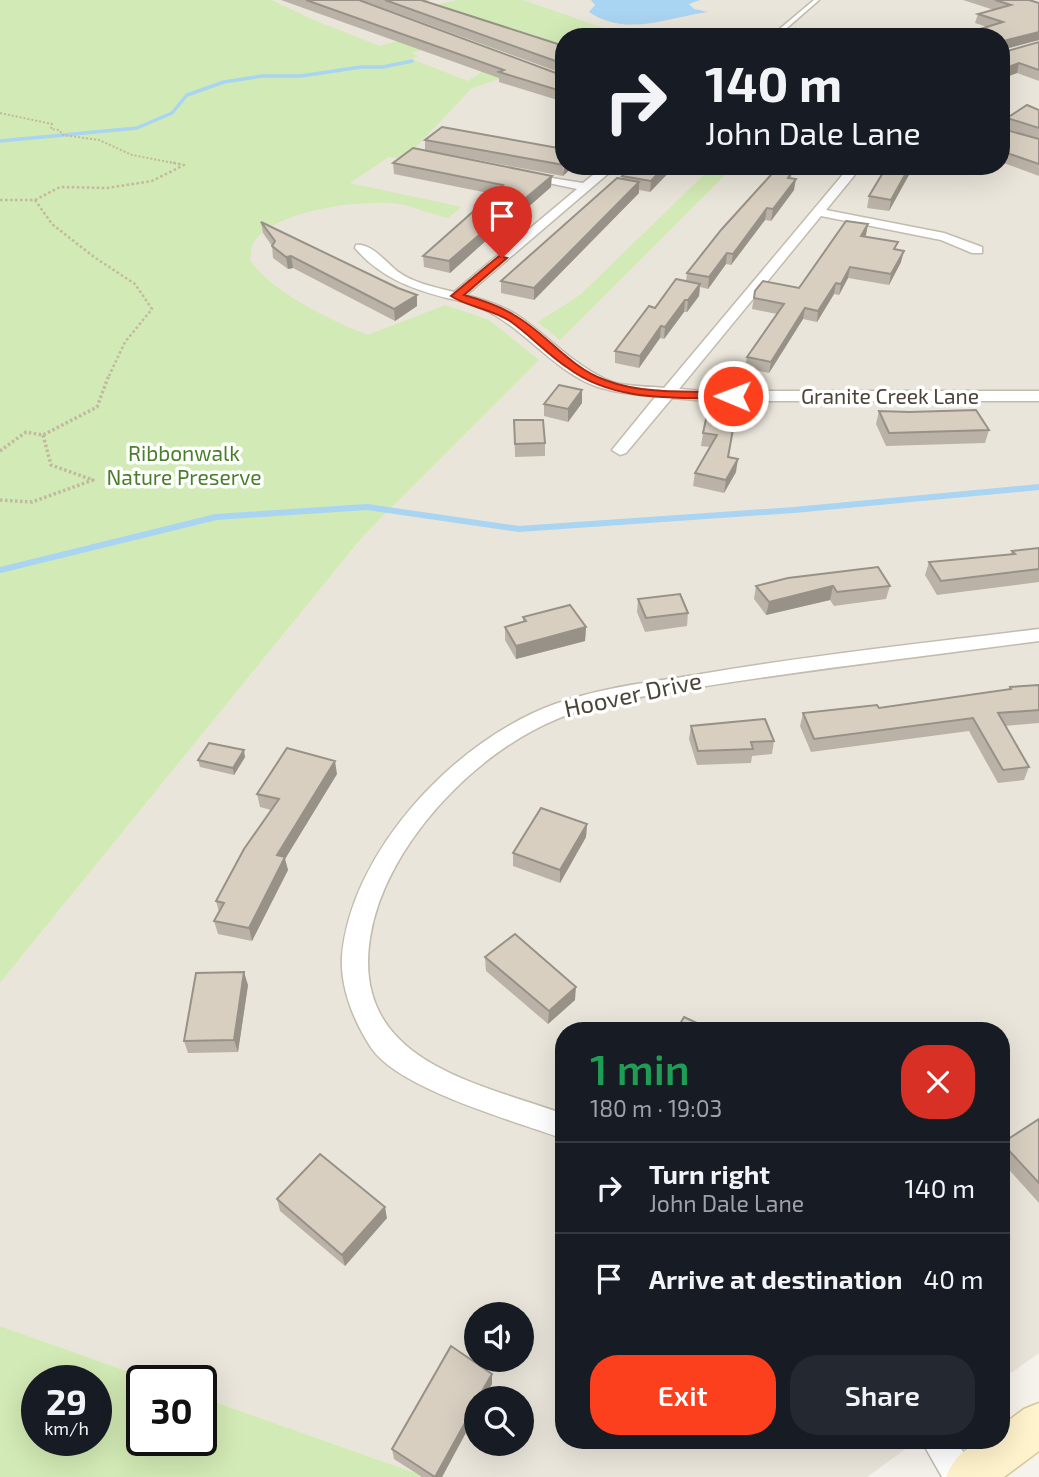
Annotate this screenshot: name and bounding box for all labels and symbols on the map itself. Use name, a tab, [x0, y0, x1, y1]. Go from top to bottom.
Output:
pin	[472, 186, 532, 258]
position arrow	[696, 359, 770, 433]
street label: Granite Creek Lane	[801, 383, 979, 408]
park label: Ribbonwalk Nature Preserve	[107, 440, 261, 489]
street label: Hoover Drive	[561, 665, 704, 722]
speed limit sign: 30	[126, 1365, 217, 1456]

